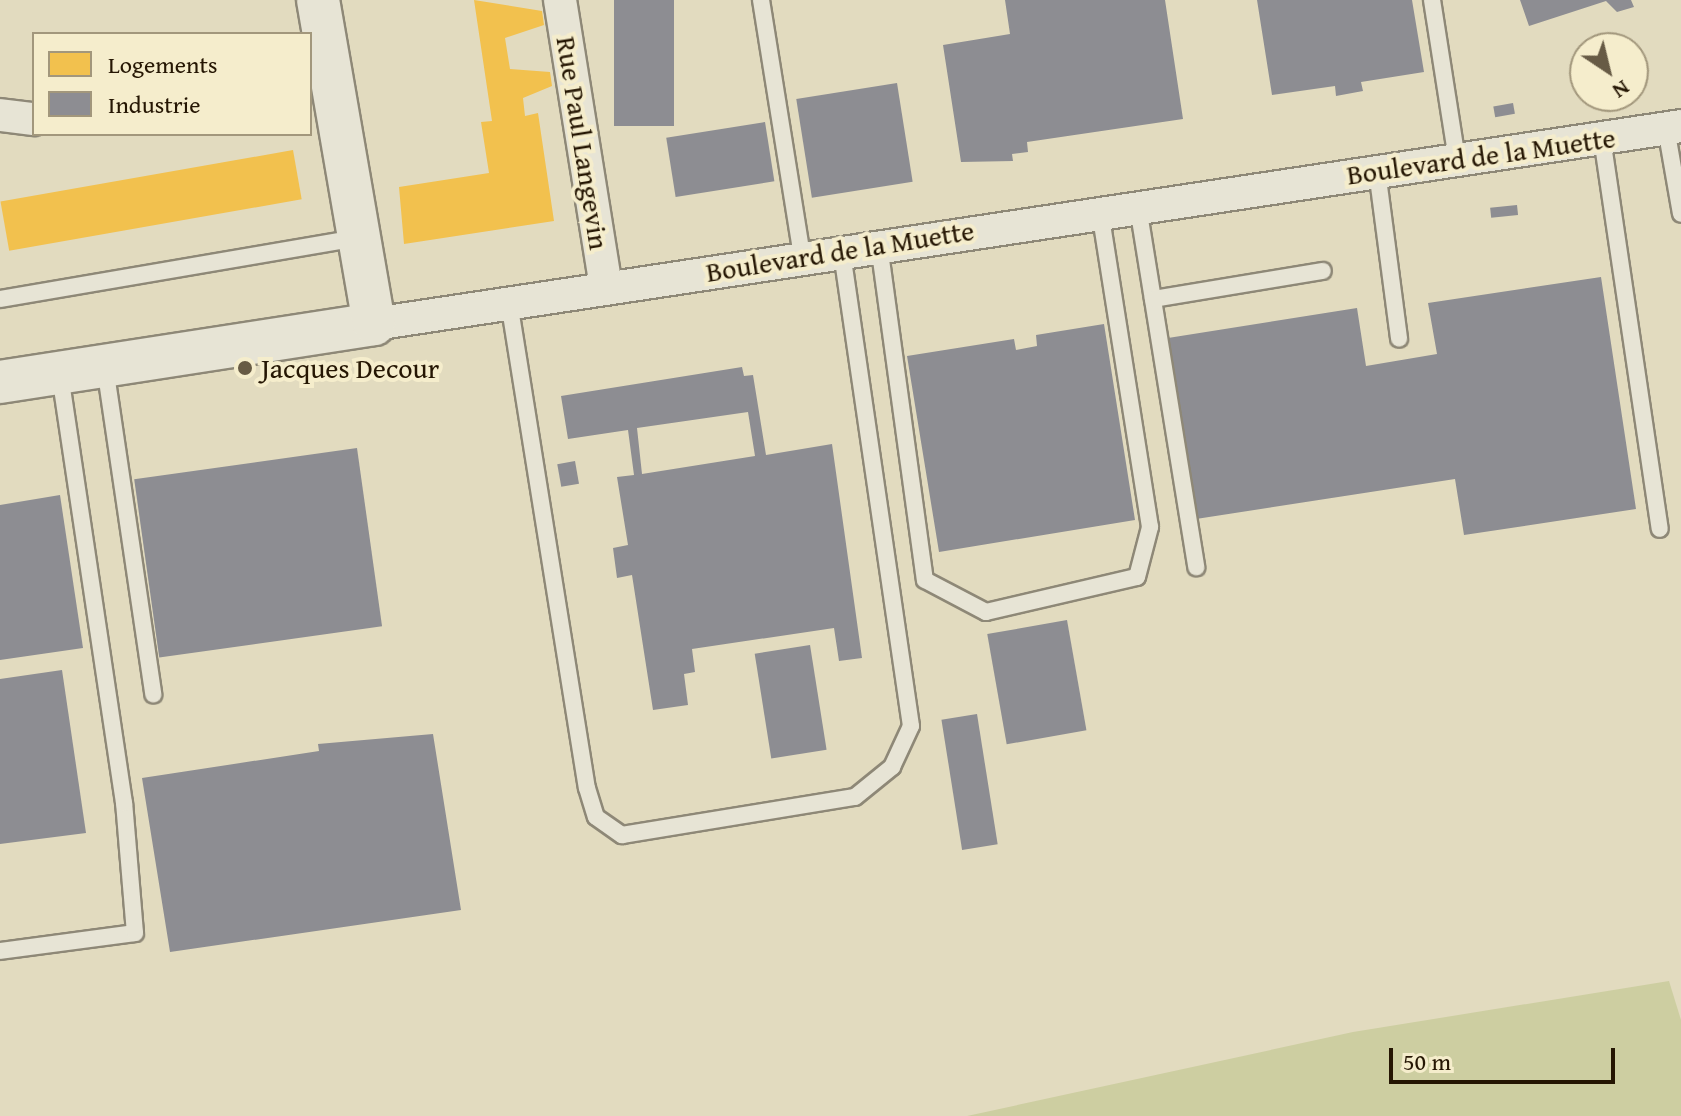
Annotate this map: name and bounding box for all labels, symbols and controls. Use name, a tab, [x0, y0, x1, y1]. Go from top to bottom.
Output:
legend	[32, 32, 312, 136]
north arrow	[1569, 32, 1649, 112]
street label: Rue Paul Langevin	[550, 34, 616, 252]
text: Logements	[108, 47, 218, 82]
text: N	[1606, 73, 1637, 107]
text: Industrie	[108, 87, 201, 122]
street label: Boulevard de la Muette	[1344, 121, 1618, 191]
street label: Boulevard de la Muette	[704, 213, 976, 289]
place label: Jacques Decour	[261, 351, 439, 385]
marker: Jacques Decour	[236, 359, 254, 377]
scale bar	[1393, 1032, 1619, 1082]
text: 50 m	[1403, 1044, 1451, 1079]

